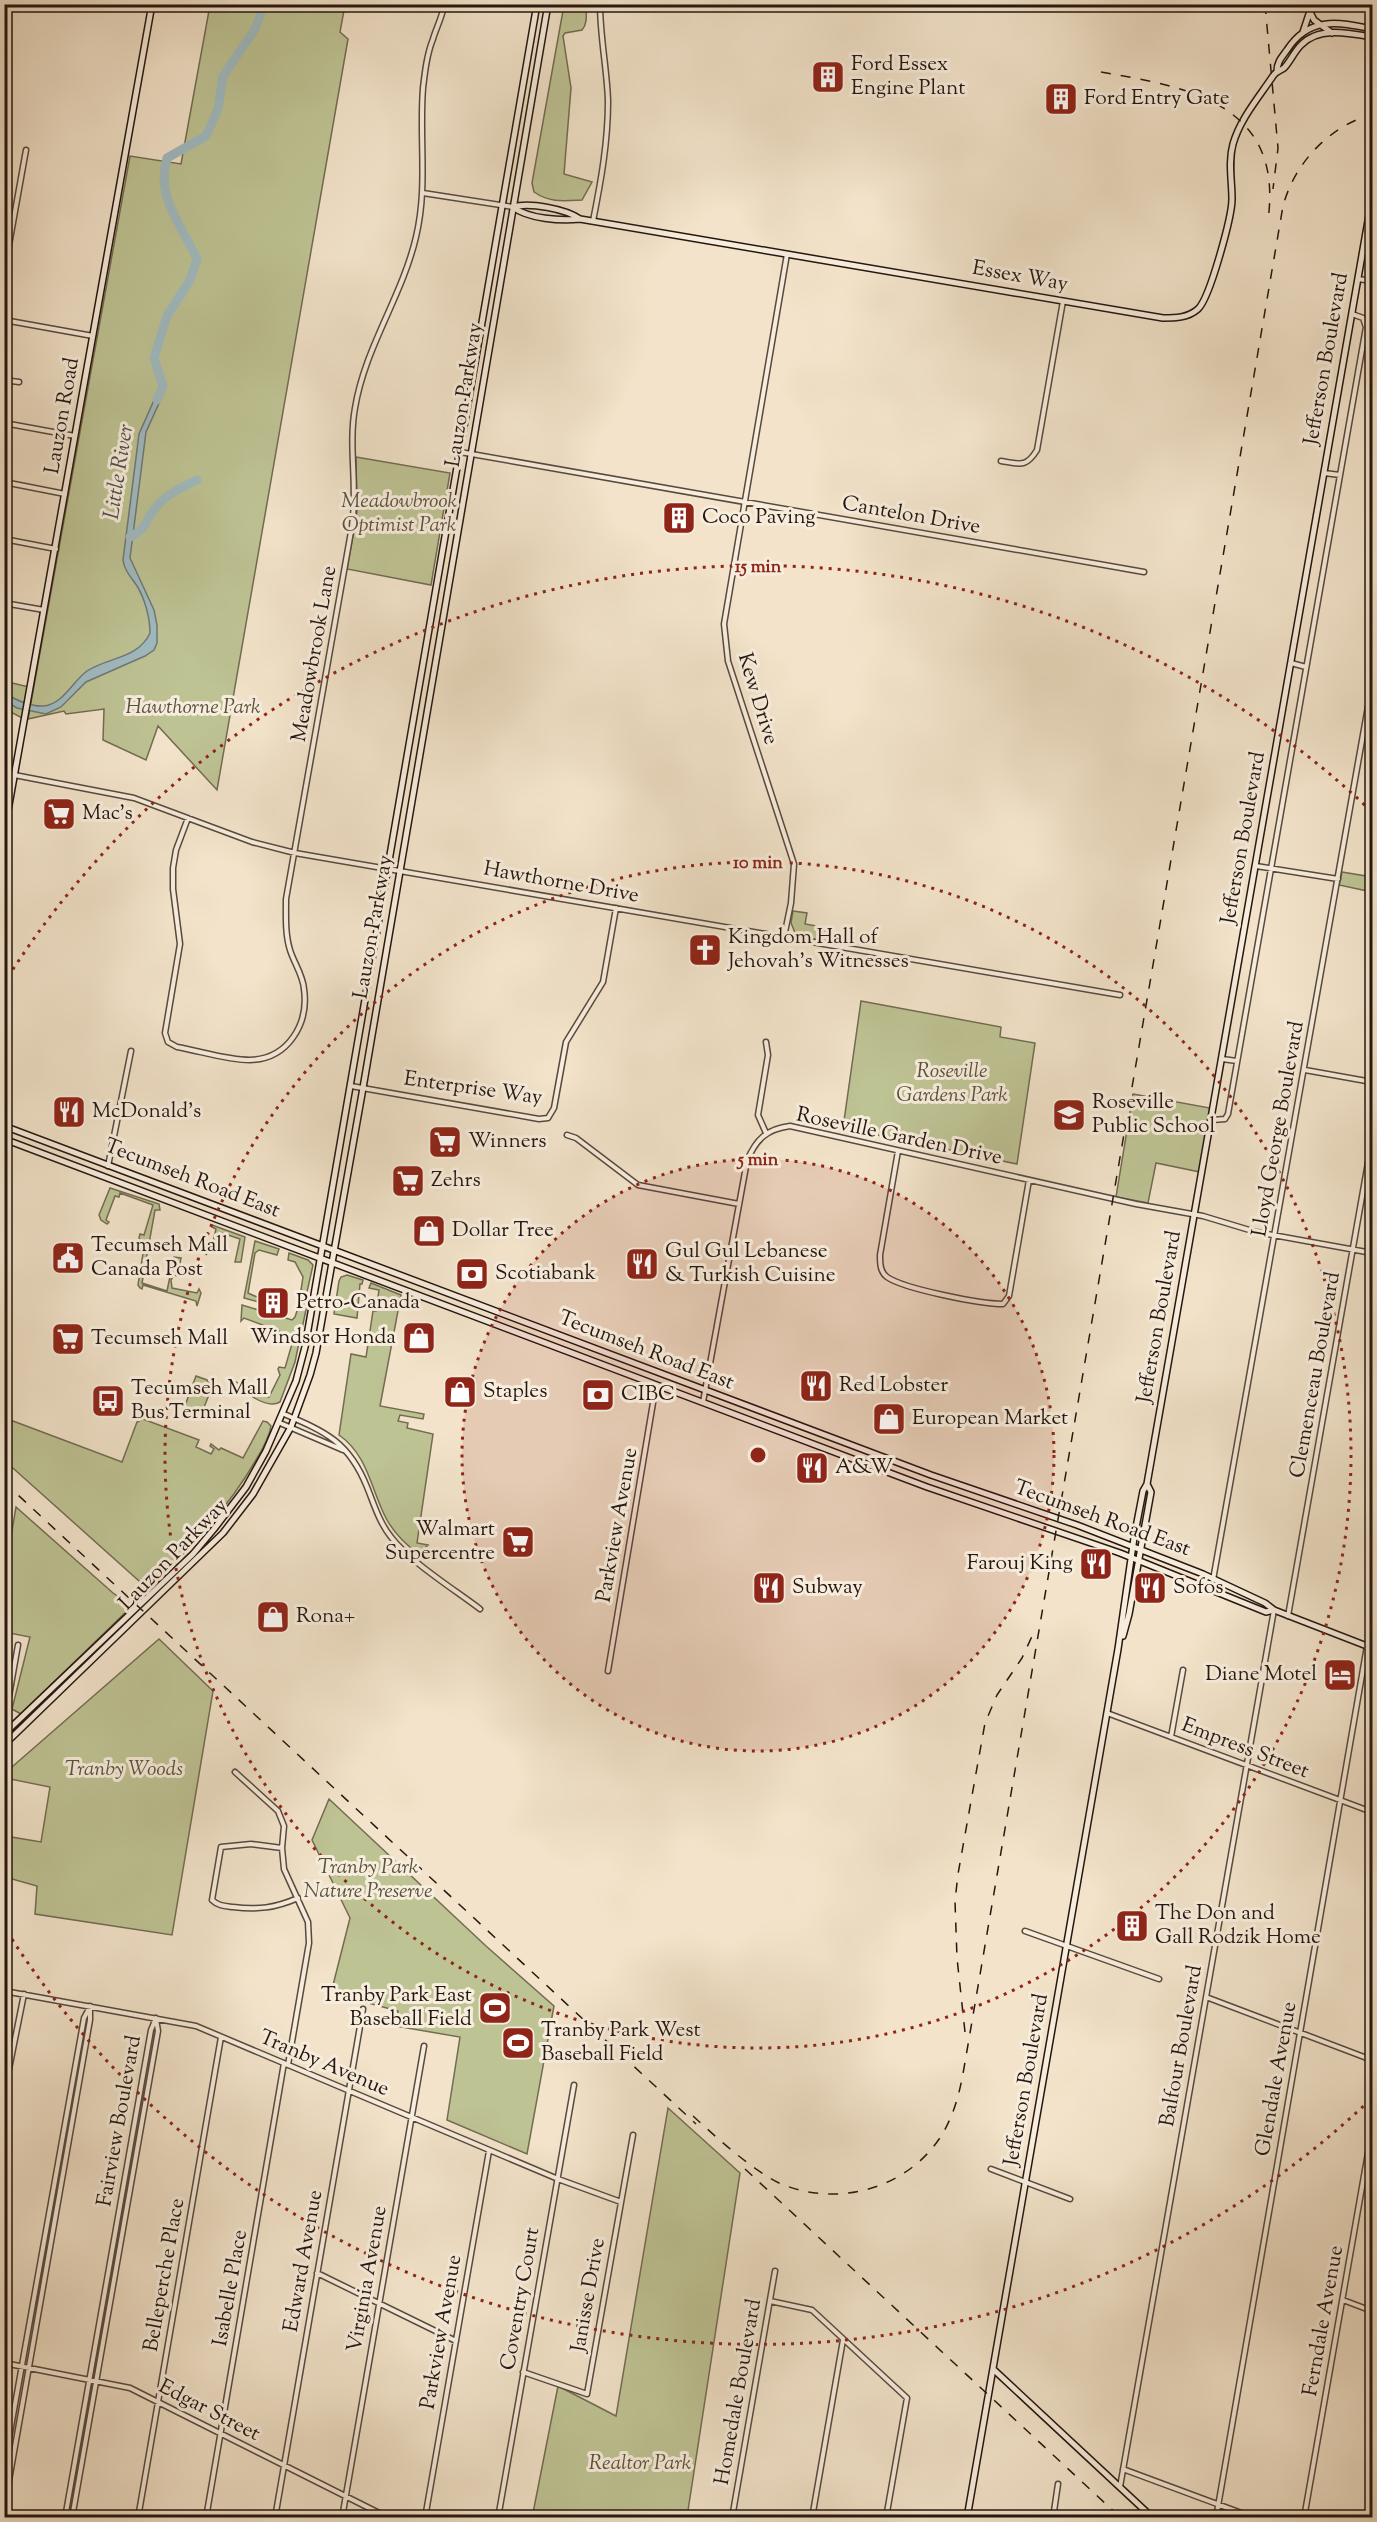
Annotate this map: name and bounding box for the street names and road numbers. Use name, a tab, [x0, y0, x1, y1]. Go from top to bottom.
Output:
street label: Essex Way	[970, 254, 1071, 300]
street label: Jefferson Boulevard	[1297, 270, 1357, 449]
street label: Lauzon Parkway	[439, 320, 491, 469]
street label: Lauzon Road	[38, 355, 88, 477]
street label: Cantelon Drive	[839, 489, 983, 543]
street label: Meadowbrook Lane	[285, 563, 345, 745]
street label: Kew Drive	[729, 649, 785, 749]
street label: Jefferson Boulevard	[1214, 749, 1274, 928]
street label: Lauzon Parkway	[347, 852, 402, 1001]
street label: Hawthorne Drive	[481, 855, 641, 911]
street label: Lloyd George Boulevard	[1245, 1019, 1313, 1239]
street label: Enterprise Way	[402, 1064, 545, 1114]
street label: Roseville Garden Drive	[793, 1101, 1005, 1173]
street label: Tecumseh Road East	[100, 1132, 284, 1226]
street label: Jefferson Boulevard	[1130, 1228, 1190, 1407]
street label: Clemenceau Boulevard	[1283, 1269, 1349, 1480]
street label: Tecumseh Road East	[554, 1304, 738, 1398]
street label: Parkview Avenue	[590, 1445, 646, 1605]
street label: Tecumseh Road East	[1010, 1473, 1194, 1565]
street label: Lauzon Parkway	[113, 1492, 236, 1618]
street label: Empress Street	[1177, 1711, 1313, 1787]
street label: Balfour Boulevard	[1153, 1963, 1211, 2129]
street label: Jefferson Boulevard	[997, 1991, 1057, 2170]
street label: Glendale Avenue	[1249, 1999, 1305, 2159]
street label: Tranby Avenue	[254, 2023, 394, 2105]
street label: Fairview Boulevard	[90, 2033, 150, 2209]
street label: Edward Avenue	[277, 2188, 331, 2334]
street label: Belleperche Place	[137, 2196, 193, 2354]
street label: Virginia Avenue	[340, 2203, 396, 2355]
street label: Coventry Court	[494, 2225, 548, 2373]
street label: Isabelle Place	[206, 2227, 256, 2349]
street label: Janisse Drive	[564, 2236, 614, 2355]
street label: Ferndale Avenue	[1296, 2243, 1352, 2399]
street label: Parkview Avenue	[414, 2252, 470, 2412]
street label: Homedale Boulevard	[708, 2296, 770, 2487]
street label: Edgar Street	[153, 2373, 265, 2449]

